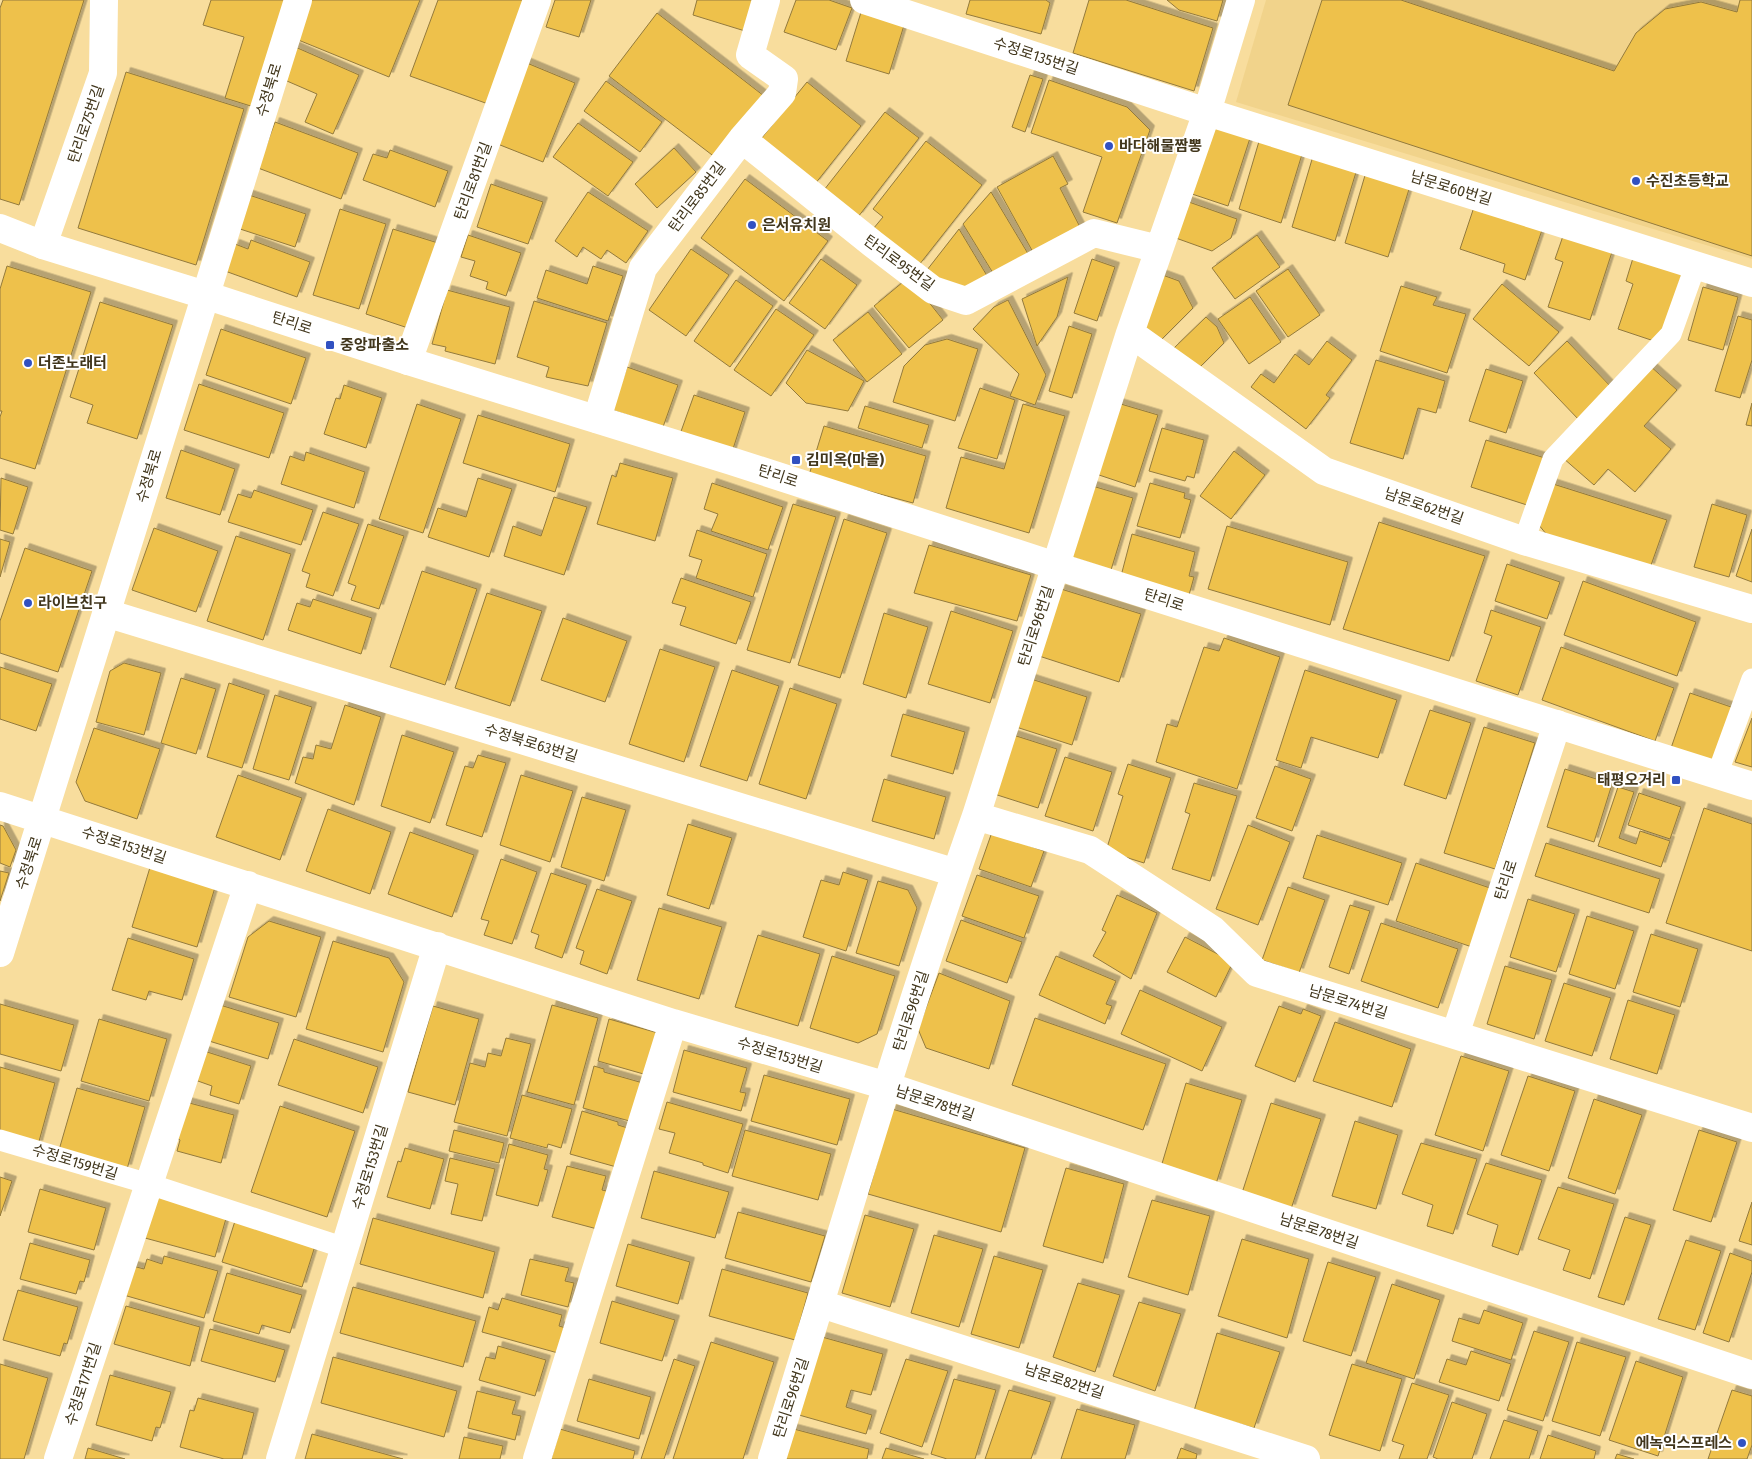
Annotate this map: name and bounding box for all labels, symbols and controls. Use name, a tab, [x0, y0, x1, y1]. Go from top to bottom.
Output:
street label: 수정로135번길	[991, 34, 1081, 78]
street label: 수정북로	[252, 61, 286, 119]
street label: 탄리로75번길	[64, 82, 108, 166]
place label: 바다해물짬뽕	[1119, 137, 1202, 155]
street label: 탄리로81번길	[451, 139, 495, 223]
marker: 바다해물짬뽕	[1103, 140, 1115, 152]
street label: 탄리로85번길	[665, 158, 729, 236]
street label: 남문로60번길	[1408, 167, 1494, 209]
place label: 수진초등학교	[1646, 172, 1729, 190]
marker: 수진초등학교	[1630, 175, 1642, 187]
place label: 은서유치원	[762, 216, 831, 234]
marker: 은서유치원	[746, 219, 758, 231]
street label: 탄리로95번길	[860, 231, 938, 295]
street label: 탄리로	[270, 308, 314, 338]
place label: 중앙파출소	[340, 336, 409, 354]
marker: 중앙파출소	[324, 339, 336, 351]
place label: 더존노래터	[38, 354, 107, 372]
marker: 더존노래터	[22, 357, 34, 369]
street label: 수정북로	[132, 447, 166, 505]
place label: 김미옥(마을)	[806, 451, 885, 469]
marker: 김미옥(마을)	[790, 454, 802, 466]
street label: 탄리로	[756, 461, 800, 491]
street label: 남문로62번길	[1382, 484, 1466, 528]
street label: 탄리로96번길	[1015, 583, 1057, 669]
street label: 탄리로	[1142, 585, 1186, 615]
place label: 라이브친구	[38, 594, 107, 612]
marker: 라이브친구	[22, 597, 34, 609]
street label: 수정북로63번길	[482, 720, 580, 766]
place label: 태평오거리	[1597, 771, 1666, 789]
marker: 태평오거리	[1670, 774, 1682, 786]
street label: 수정로153번길	[79, 823, 169, 867]
street label: 수정북로	[12, 834, 46, 892]
street label: 탄리로	[1491, 858, 1521, 902]
street label: 탄리로96번길	[890, 968, 932, 1054]
street label: 남문로74번길	[1306, 981, 1390, 1023]
street label: 수정로153번길	[735, 1033, 825, 1077]
street label: 남문로78번길	[893, 1082, 977, 1124]
street label: 수정로153번길	[348, 1122, 392, 1212]
street label: 수정로159번길	[30, 1140, 120, 1184]
street label: 남문로78번길	[1277, 1210, 1361, 1252]
street label: 수정로171번길	[61, 1340, 105, 1428]
street label: 탄리로96번길	[770, 1355, 812, 1441]
street label: 남문로82번길	[1022, 1360, 1106, 1402]
place label: 에녹익스프레스	[1635, 1434, 1732, 1452]
marker: 에녹익스프레스	[1736, 1437, 1748, 1449]

